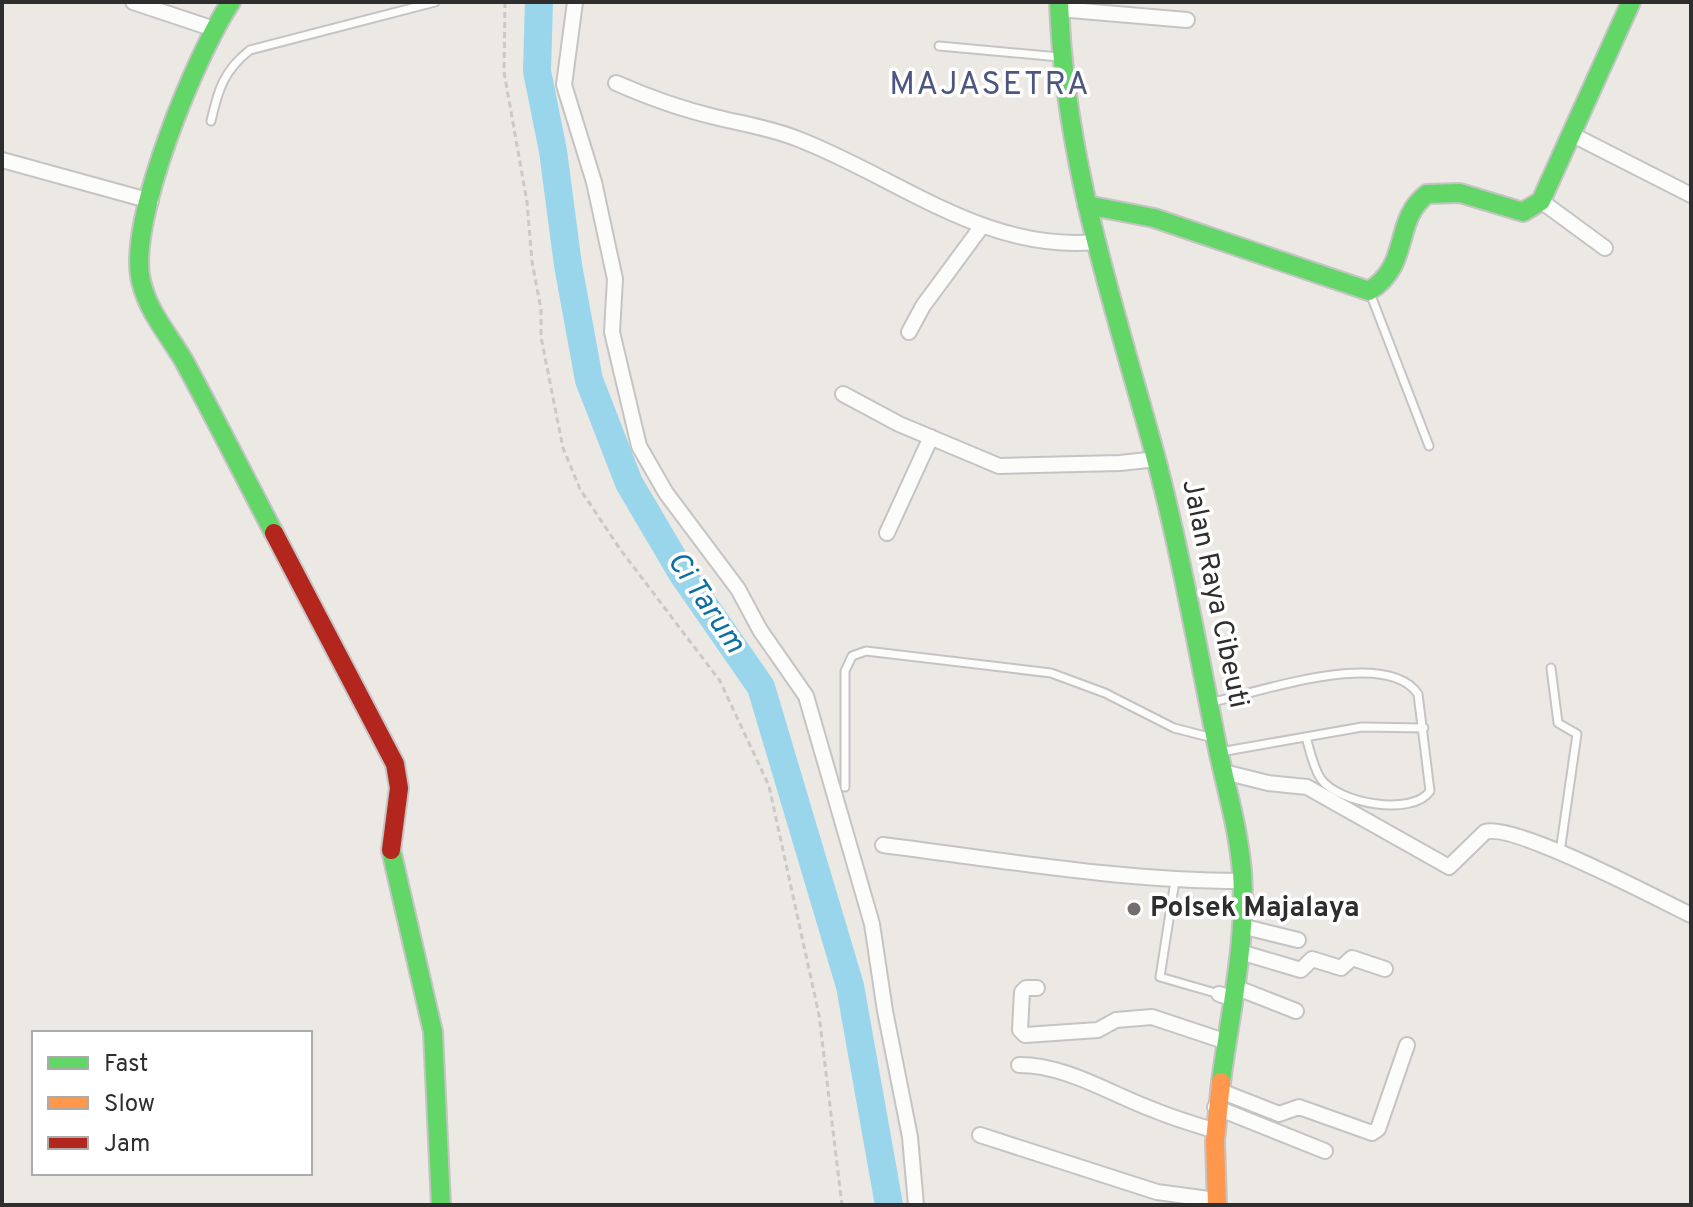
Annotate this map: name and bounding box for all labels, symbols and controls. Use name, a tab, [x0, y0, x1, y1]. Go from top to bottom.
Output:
district label: MAJASETRA	[889, 66, 1091, 106]
street label: Jalan Raya Cibeuti	[1172, 476, 1256, 712]
water label: Ci Tarum	[658, 545, 753, 661]
place label: Polsek Majalaya	[1150, 891, 1359, 927]
marker: Polsek Majalaya	[1125, 900, 1143, 918]
legend	[32, 1031, 312, 1175]
text: Fast	[104, 1050, 148, 1080]
text: Slow	[104, 1090, 155, 1120]
text: Jam	[104, 1130, 150, 1160]

